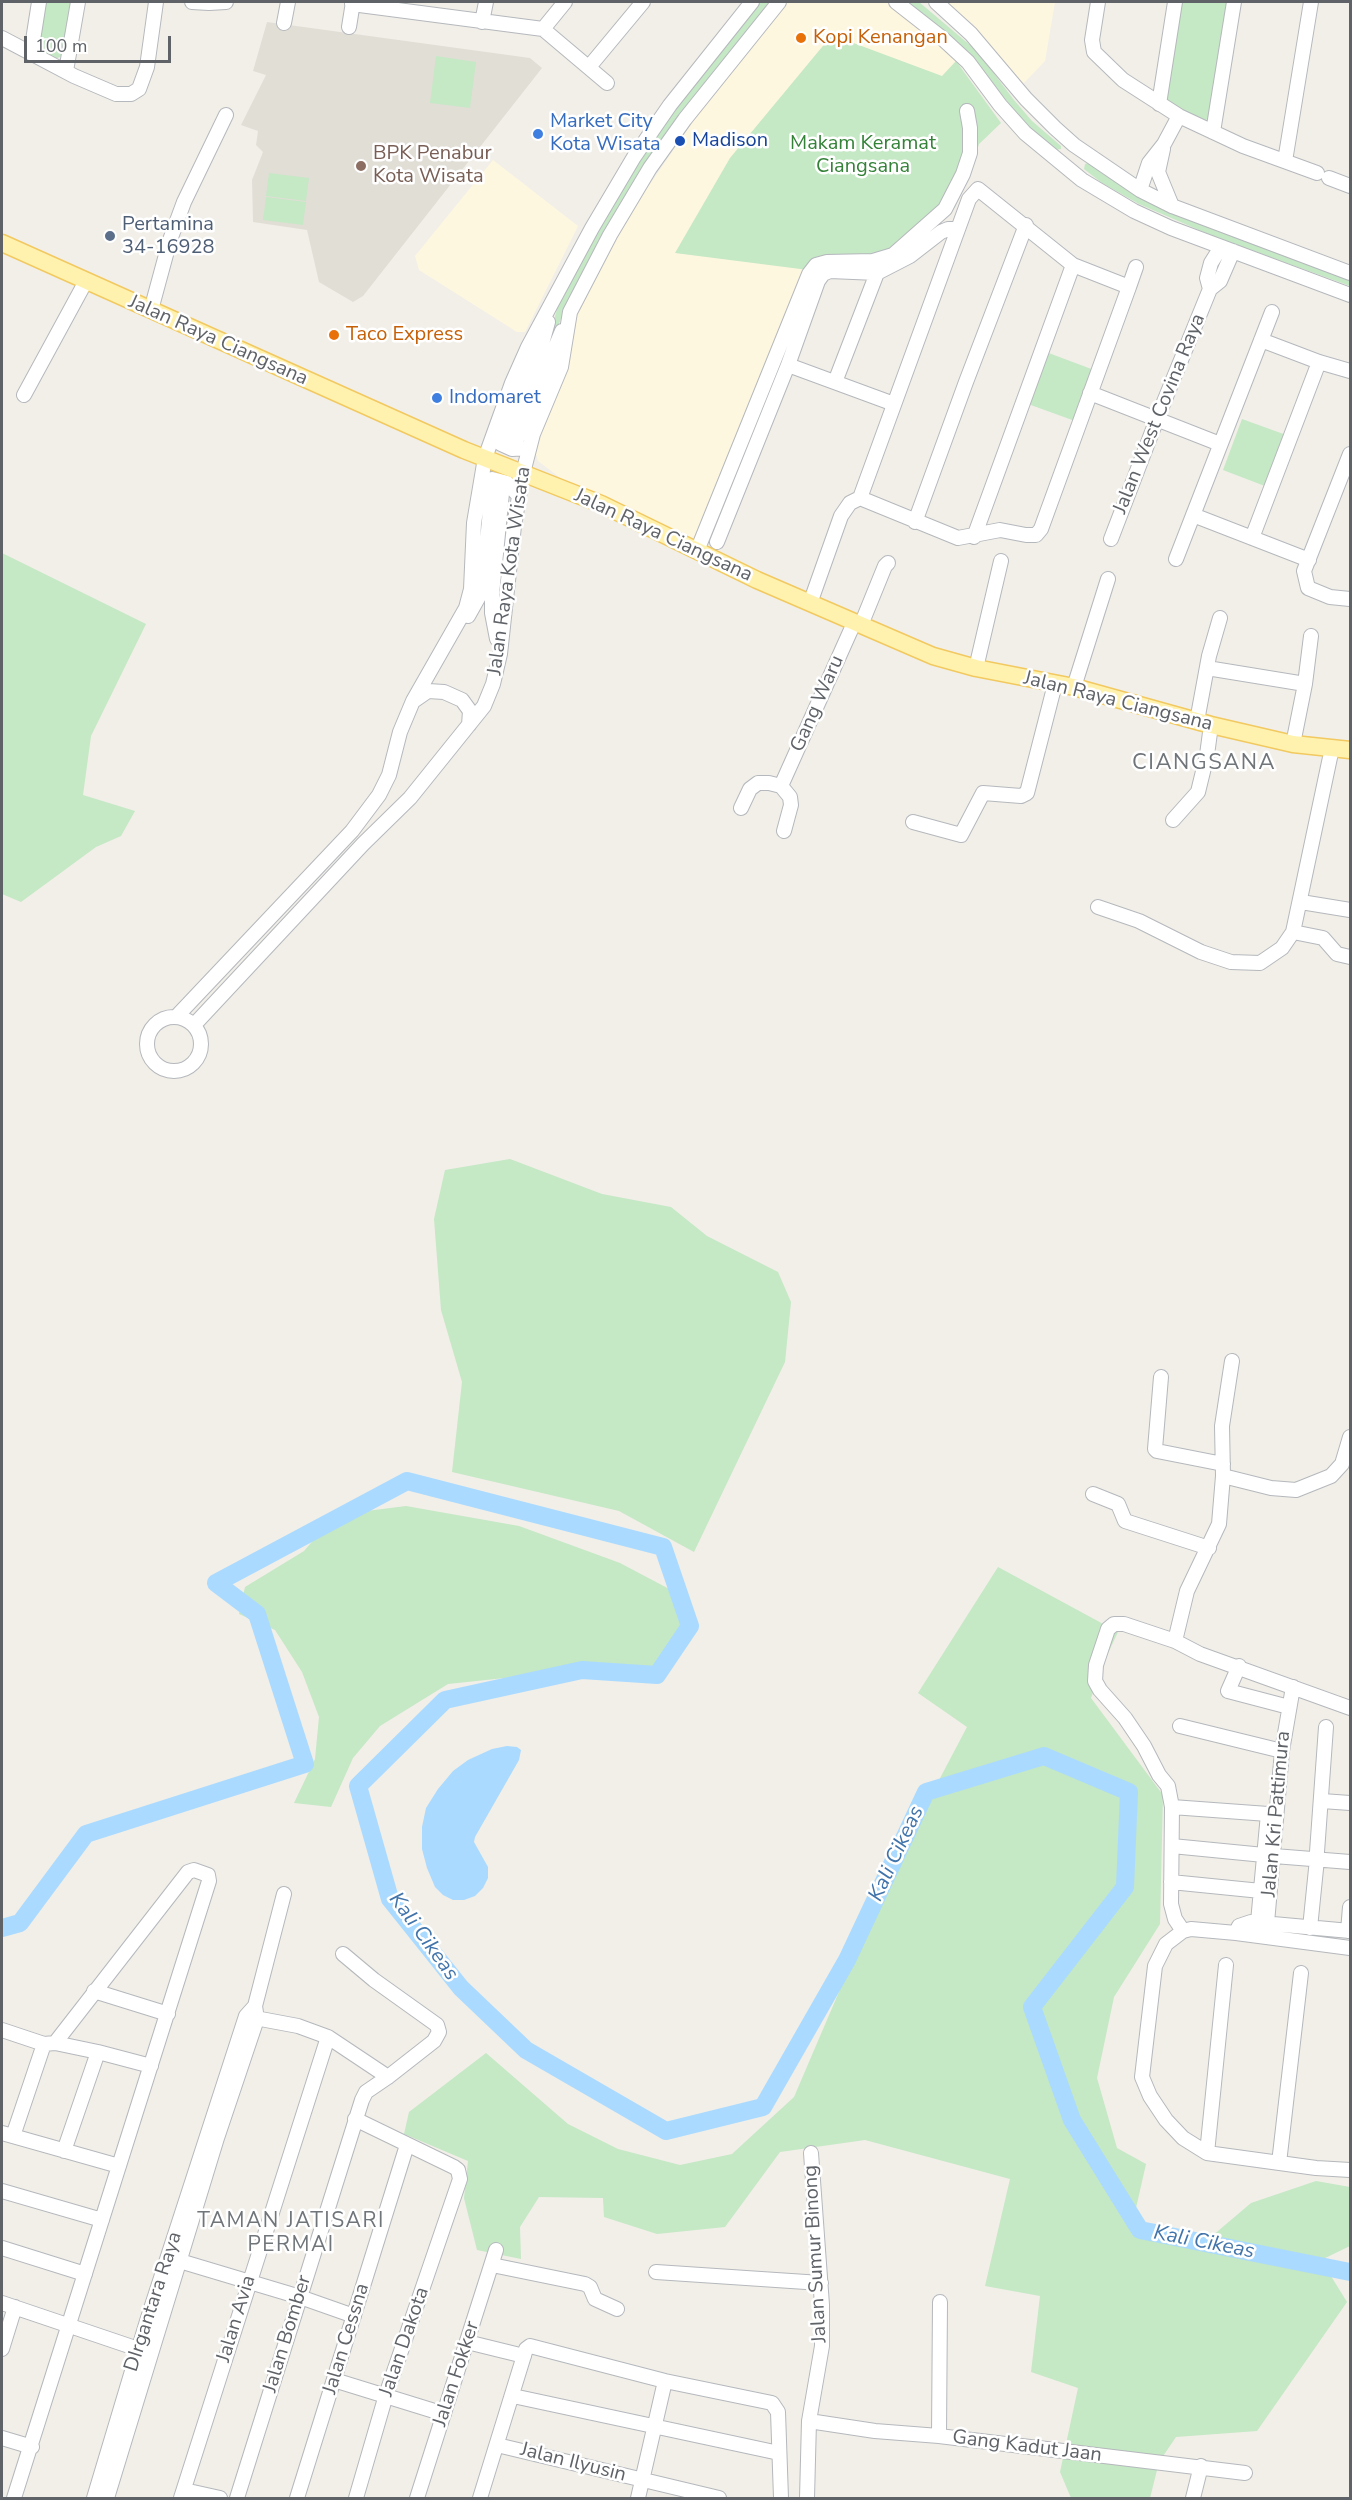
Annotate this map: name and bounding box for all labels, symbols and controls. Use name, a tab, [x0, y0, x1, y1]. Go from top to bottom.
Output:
scale bar	[27, 24, 174, 62]
place label: Kopi Kenangan	[813, 26, 948, 50]
marker: Kopi Kenangan	[794, 31, 808, 45]
text: 100 m	[35, 34, 87, 58]
place label: Market City Kota Wisata	[550, 110, 661, 157]
marker: Market City Kota Wisata	[531, 127, 545, 141]
place label: Madison	[692, 129, 768, 153]
park label: Makam Keramat Ciangsana	[790, 132, 936, 179]
marker: Madison	[673, 134, 687, 148]
place label: BPK Penabur Kota Wisata	[373, 142, 492, 189]
marker: BPK Penabur Kota Wisata	[354, 159, 368, 173]
place label: Pertamina 34-16928	[122, 213, 214, 260]
marker: Pertamina 34-16928	[103, 229, 117, 243]
street label: Jalan Raya Ciangsana	[125, 291, 311, 391]
street label: Jalan West Covina Raya	[1109, 311, 1211, 517]
place label: Taco Express	[346, 323, 463, 347]
marker: Taco Express	[327, 328, 341, 342]
place label: Indomaret	[449, 386, 541, 410]
marker: Indomaret	[430, 391, 444, 405]
street label: Jalan Raya Kota Wisata	[483, 465, 537, 677]
street label: Jalan Raya Ciangsana	[570, 484, 756, 588]
street label: Gang Waru	[786, 652, 850, 756]
street label: Jalan Raya Ciangsana	[1021, 667, 1215, 737]
district label: CIANGSANA	[1132, 751, 1276, 777]
street label: Jalan Kri Pattimura	[1258, 1730, 1296, 1898]
water label: Kali Cikeas	[864, 1802, 930, 1906]
water label: Kali Cikeas	[383, 1888, 463, 1986]
street label: Jalan Sumur Binong	[799, 2165, 833, 2343]
district label: TAMAN JATISARI PERMAI	[197, 2209, 385, 2259]
water label: Kali Cikeas	[1151, 2221, 1257, 2265]
street label: DIrgantara Raya	[120, 2229, 188, 2375]
street label: Jalan Bomber	[259, 2272, 317, 2396]
street label: Jalan Avia	[212, 2273, 262, 2365]
street label: Jalan Cessna	[319, 2281, 375, 2397]
street label: Jalan Dakota	[375, 2284, 435, 2400]
street label: Jalan Fokker	[429, 2318, 485, 2430]
street label: Gang Kadut Jaan	[951, 2426, 1103, 2468]
street label: Jalan Ilyusin	[518, 2438, 628, 2488]

